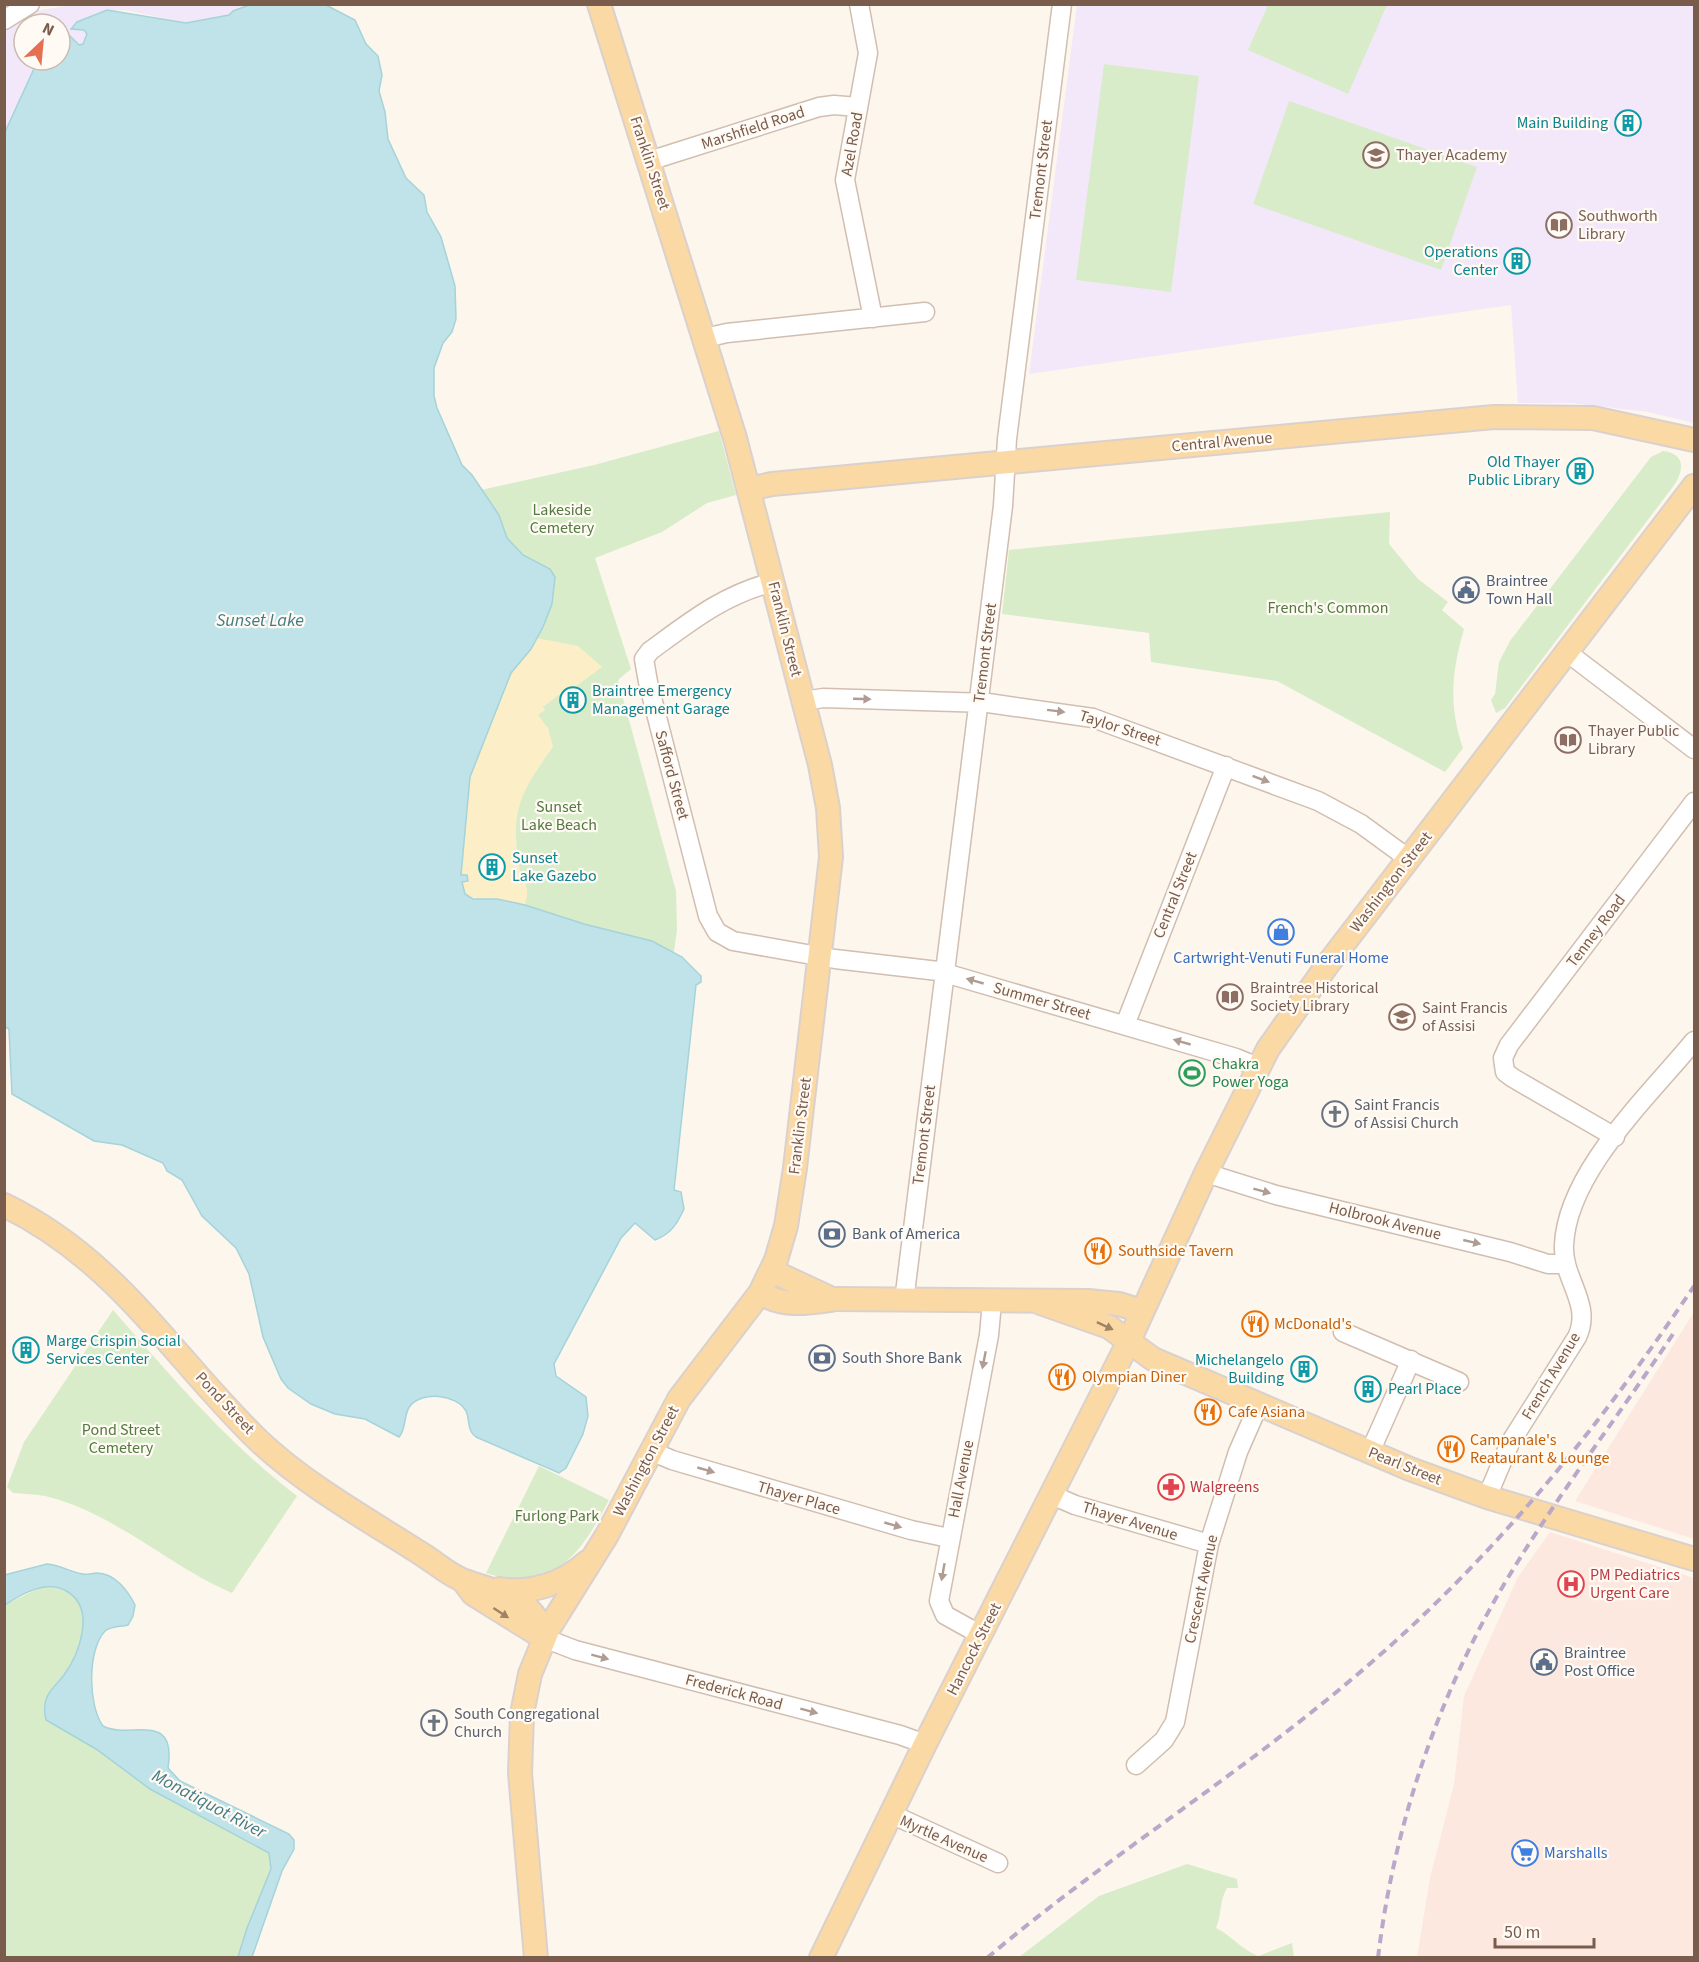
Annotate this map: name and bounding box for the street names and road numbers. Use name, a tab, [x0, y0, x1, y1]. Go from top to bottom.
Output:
street label: Marshfield Road	[698, 101, 808, 155]
street label: Azel Road	[836, 110, 868, 178]
street label: Franklin Street	[624, 113, 676, 213]
street label: Tremont Street	[1024, 118, 1058, 221]
street label: Central Avenue	[1171, 427, 1273, 457]
street label: Franklin Street	[763, 579, 808, 680]
street label: Tremont Street	[968, 601, 1002, 704]
street label: Taylor Street	[1076, 704, 1164, 752]
street label: Safford Street	[649, 728, 695, 823]
street label: Washington Street	[1345, 827, 1438, 937]
street label: Central Street	[1148, 848, 1203, 942]
street label: Tenney Road	[1561, 890, 1631, 972]
street label: Summer Street	[991, 977, 1094, 1026]
street label: Franklin Street	[783, 1076, 817, 1176]
street label: Tremont Street	[907, 1083, 941, 1186]
street label: Holbrook Avenue	[1326, 1196, 1444, 1246]
street label: French Avenue	[1516, 1328, 1586, 1424]
street label: Pond Street	[190, 1367, 260, 1440]
street label: Washington Street	[608, 1401, 685, 1520]
street label: Hall Avenue	[943, 1438, 979, 1520]
street label: Pearl Street	[1365, 1441, 1446, 1491]
street label: Thayer Place	[755, 1476, 843, 1520]
street label: Thayer Avenue	[1080, 1496, 1180, 1546]
street label: Crescent Avenue	[1179, 1532, 1223, 1645]
street label: Hancock Street	[941, 1598, 1007, 1699]
street label: Frederick Road	[683, 1668, 785, 1716]
street label: Myrtle Avenue	[896, 1810, 992, 1868]

